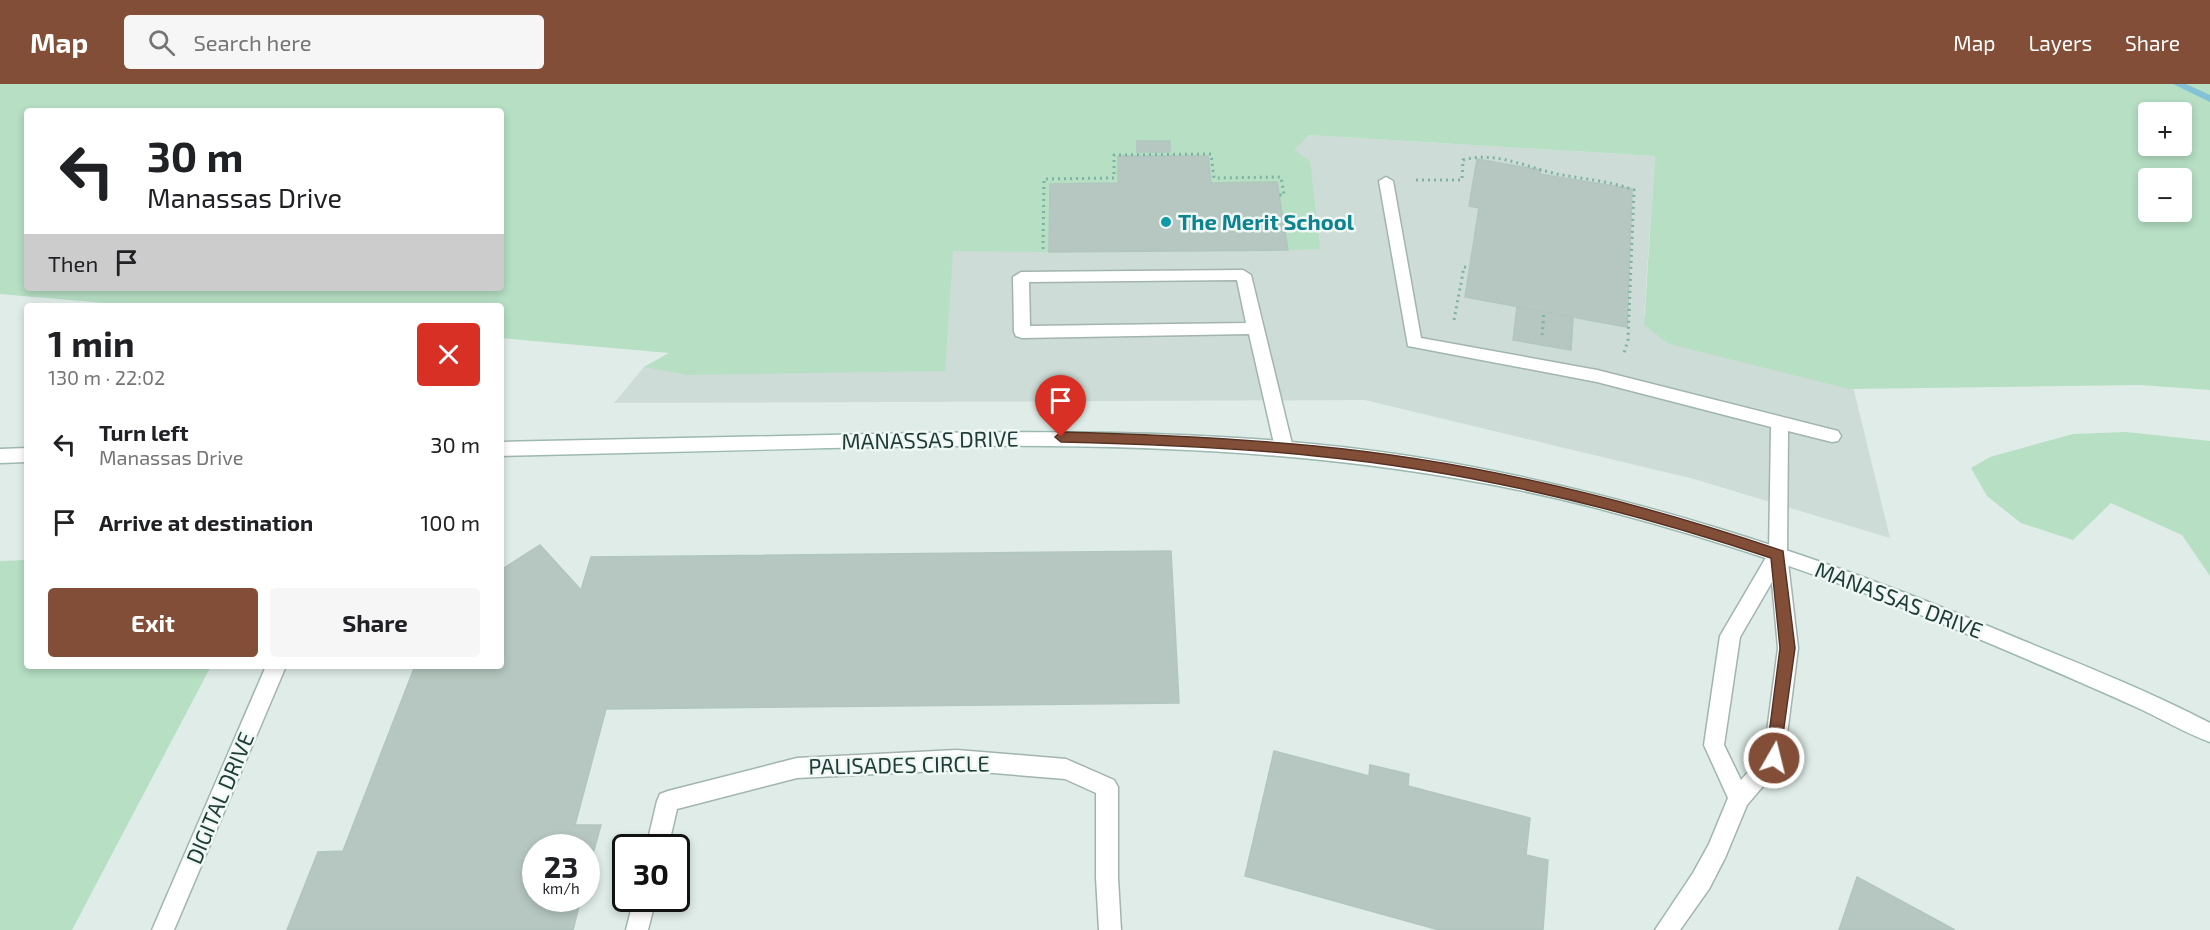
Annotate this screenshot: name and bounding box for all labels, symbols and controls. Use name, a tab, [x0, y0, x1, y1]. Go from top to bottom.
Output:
search box	[124, 15, 544, 69]
text: Map	[30, 25, 88, 59]
icon: search	[145, 26, 178, 59]
text: Search here	[193, 29, 312, 55]
text: Map	[1953, 30, 1995, 55]
text: Layers	[2028, 30, 2092, 55]
text: Share	[2125, 30, 2180, 55]
map controls	[2138, 102, 2192, 222]
button: +	[2138, 102, 2192, 156]
text: 30 m	[147, 130, 243, 180]
icon: left	[48, 132, 126, 210]
button: −	[2138, 168, 2192, 222]
text: Manassas Drive	[147, 181, 342, 213]
place label: The Merit School	[1178, 208, 1355, 234]
marker: The Merit School	[1159, 215, 1173, 229]
icon: arrive	[110, 246, 143, 279]
text: Then	[48, 250, 98, 276]
text: 1 min	[48, 321, 135, 364]
button: close	[417, 323, 480, 386]
text: 130 m · 22:02	[48, 365, 165, 389]
pin	[1035, 375, 1086, 437]
icon: arrive	[1044, 384, 1077, 417]
text: Turn left	[99, 419, 188, 445]
street label: MANASSAS DRIVE	[841, 424, 1019, 454]
icon: left	[48, 428, 81, 461]
text: 30 m	[430, 431, 480, 457]
text: Manassas Drive	[99, 445, 244, 469]
icon: arrive	[48, 506, 81, 539]
text: Arrive at destination	[99, 509, 313, 535]
text: 100 m	[421, 509, 480, 535]
street label: MANASSAS DRIVE	[1812, 555, 1987, 643]
button: Exit	[48, 588, 258, 657]
button: Share	[270, 588, 480, 657]
position arrow	[1742, 726, 1806, 790]
street label: DIGITAL DRIVE	[180, 728, 258, 867]
street label: PALISADES CIRCLE	[808, 749, 990, 779]
speed limit sign: 30	[612, 834, 690, 912]
text: 23	[544, 848, 578, 884]
text: km/h	[542, 879, 580, 897]

